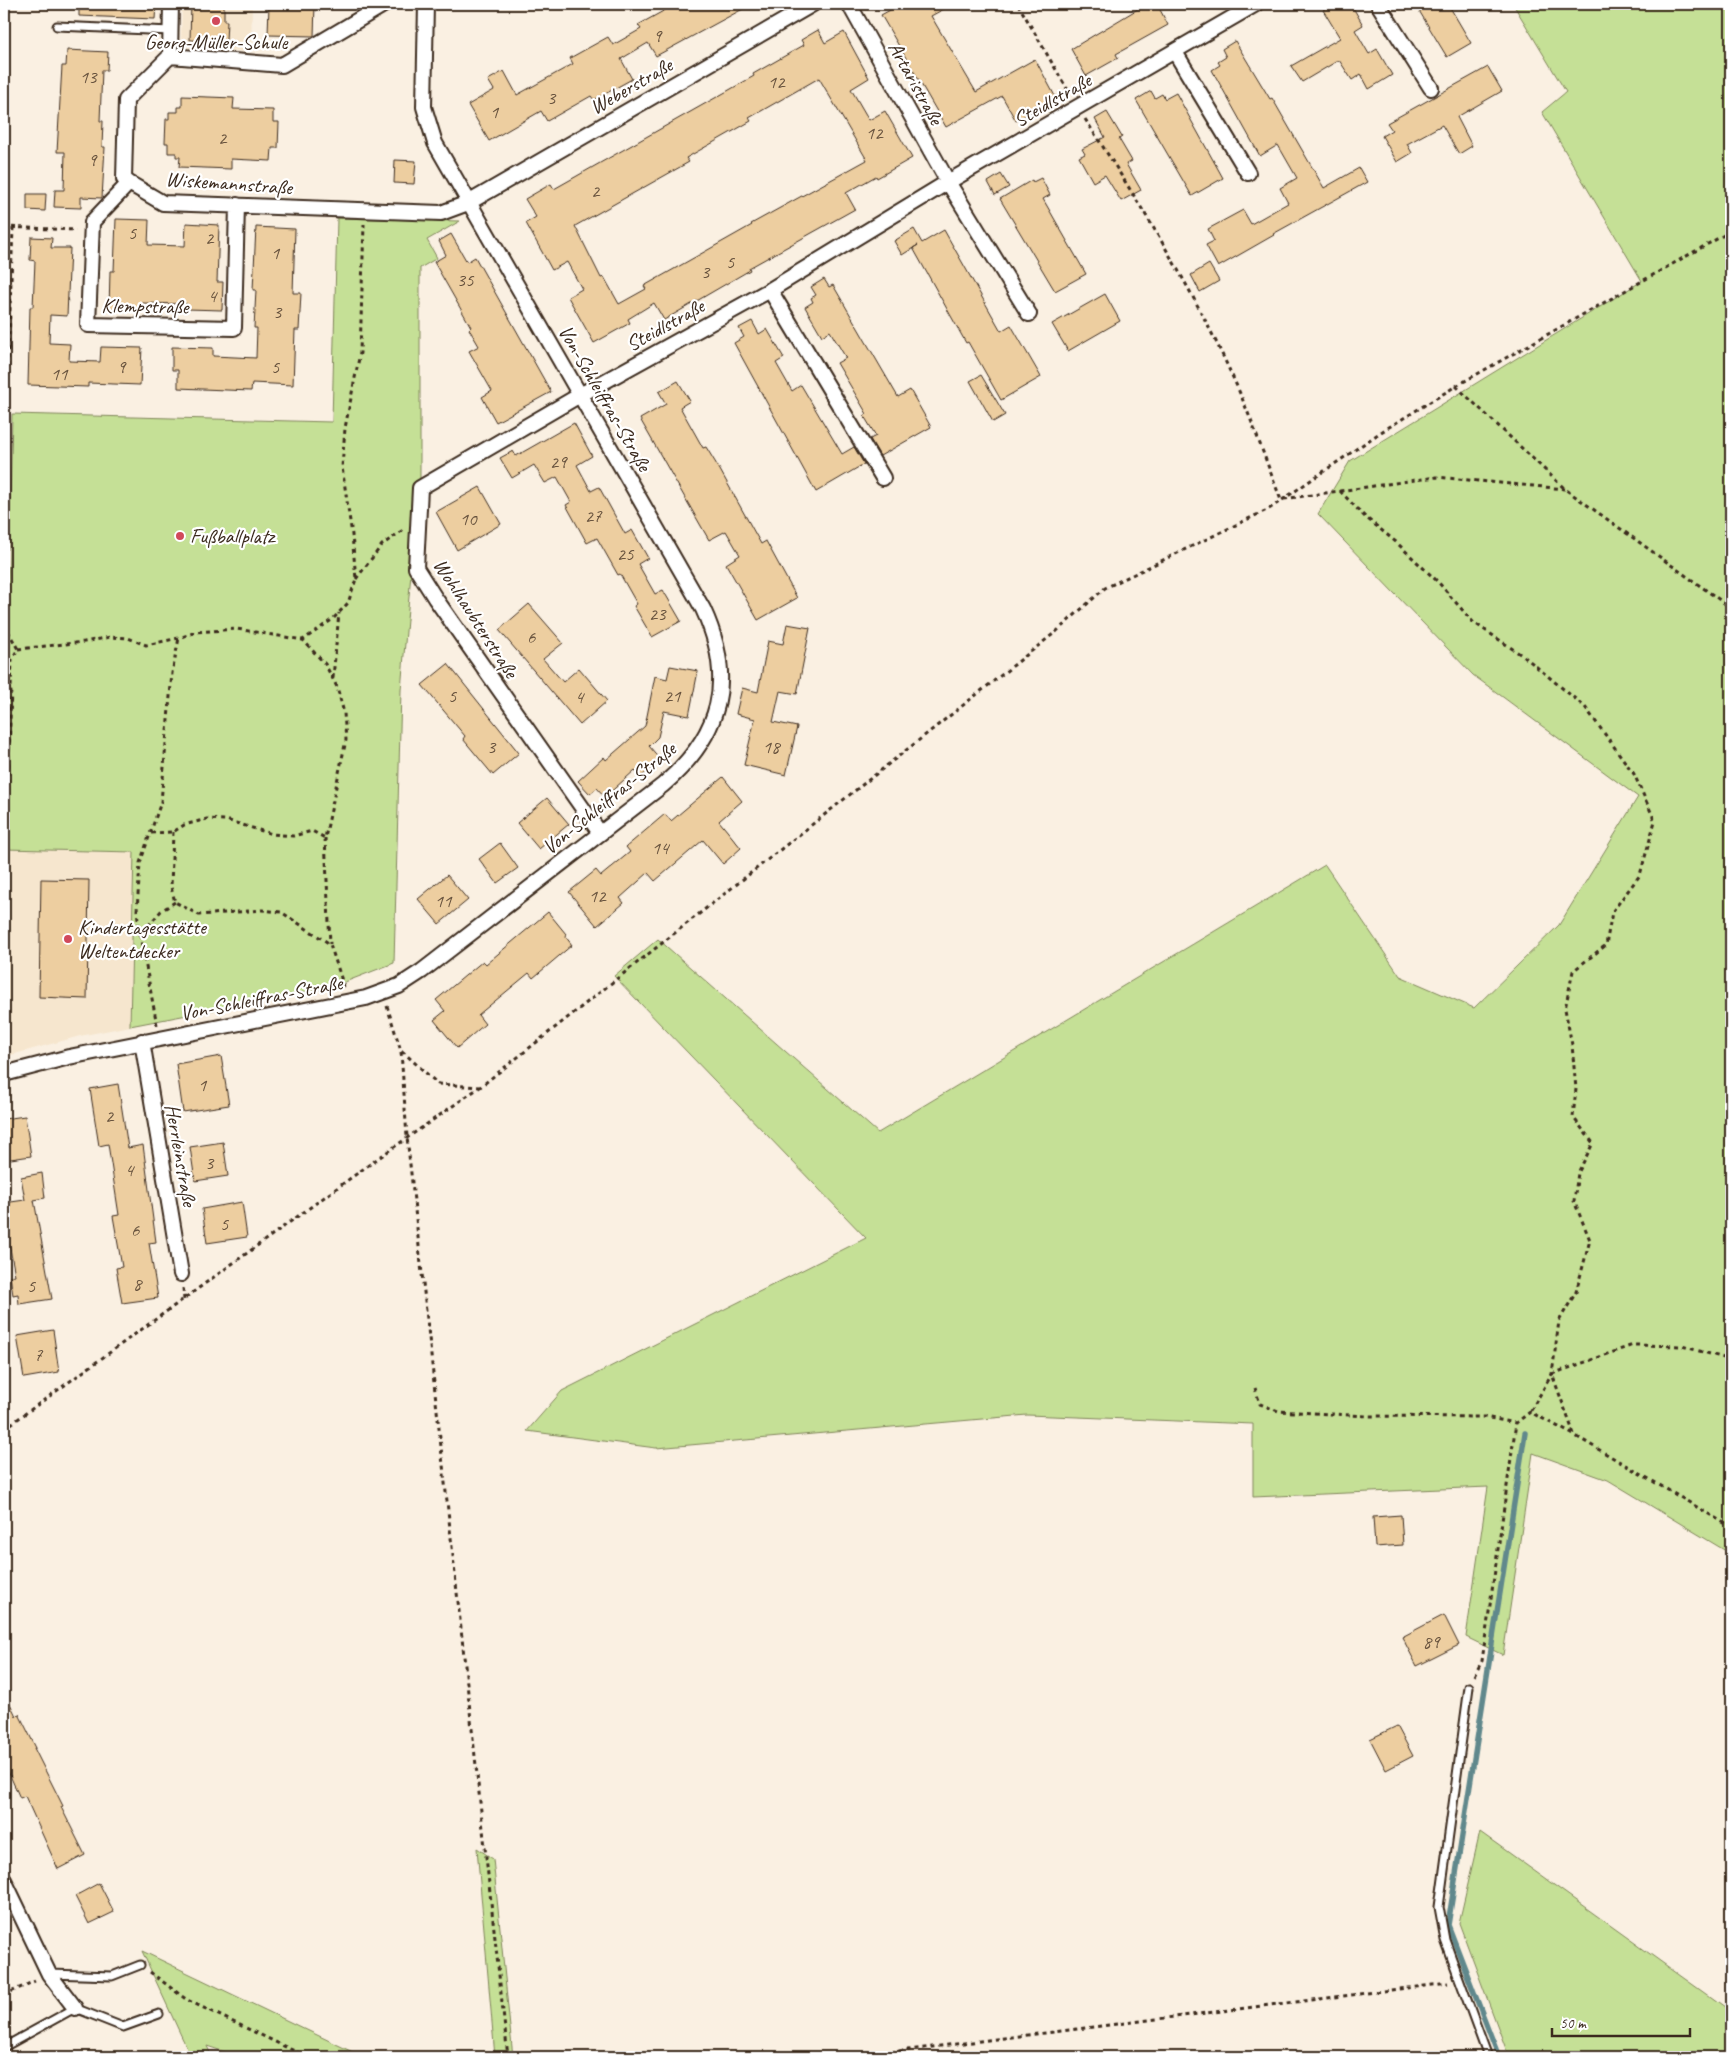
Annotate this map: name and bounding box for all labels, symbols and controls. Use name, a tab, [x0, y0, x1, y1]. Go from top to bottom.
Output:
marker: Georg-Müller-Schule	[210, 15, 222, 27]
house number: 9	[653, 24, 663, 48]
place label: Georg-Müller-Schule	[145, 29, 288, 55]
street label: Artaristraße	[883, 37, 950, 131]
street label: Weberstraße	[585, 51, 679, 120]
house number: 13	[79, 65, 98, 89]
street label: Steidlstraße	[1008, 66, 1097, 133]
house number: 12	[767, 70, 786, 94]
house number: 3	[547, 86, 557, 110]
house number: 1	[490, 100, 500, 124]
house number: 12	[865, 121, 884, 145]
house number: 2	[218, 126, 228, 150]
house number: 9	[88, 148, 98, 172]
street label: Wiskemannstraße	[165, 166, 295, 201]
house number: 2	[591, 179, 601, 203]
house number: 5	[128, 221, 138, 245]
house number: 2	[205, 226, 215, 250]
house number: 1	[271, 241, 281, 265]
house number: 5	[726, 250, 736, 274]
house number: 3	[701, 260, 711, 284]
house number: 35	[456, 268, 475, 292]
house number: 4	[208, 284, 219, 308]
street label: Klempstraße	[101, 292, 191, 320]
street label: Steidlstraße	[621, 292, 711, 357]
house number: 3	[273, 300, 283, 324]
street label: Von-Schleiffras-Straße	[553, 320, 658, 478]
house number: 9	[117, 355, 127, 379]
house number: 5	[271, 355, 281, 379]
house number: 11	[50, 362, 69, 386]
house number: 29	[549, 450, 568, 474]
house number: 27	[584, 504, 603, 528]
house number: 10	[459, 507, 478, 531]
place label: Fußballplatz	[190, 523, 277, 549]
marker: Fußballplatz	[174, 530, 186, 542]
house number: 25	[616, 542, 635, 566]
street label: Wohlhaubterstraße	[428, 553, 525, 684]
house number: 23	[648, 602, 667, 626]
house number: 6	[527, 625, 537, 649]
house number: 5	[448, 684, 458, 708]
house number: 21	[663, 684, 682, 708]
house number: 4	[575, 685, 586, 709]
house number: 3	[487, 735, 497, 759]
street label: Von-Schleiffras-Straße	[537, 735, 683, 860]
house number: 18	[762, 735, 782, 759]
house number: 14	[651, 836, 671, 860]
house number: 12	[588, 884, 607, 908]
house number: 11	[434, 889, 453, 913]
place label: Kindertagesstätte Weltentdecker	[78, 914, 208, 964]
marker: Kindertagesstätte Weltentdecker	[62, 933, 74, 945]
street label: Von-Schleiffras-Straße	[178, 969, 346, 1026]
house number: 1	[198, 1073, 208, 1097]
street label: Herrleinstraße	[159, 1102, 203, 1210]
house number: 2	[105, 1104, 115, 1128]
house number: 3	[205, 1151, 215, 1175]
house number: 4	[125, 1158, 136, 1182]
house number: 5	[220, 1212, 230, 1236]
house number: 6	[131, 1218, 141, 1242]
house number: 8	[133, 1272, 144, 1296]
house number: 5	[27, 1274, 37, 1298]
house number: 7	[34, 1343, 44, 1367]
house number: 89	[1422, 1630, 1441, 1654]
scale bar	[1552, 2006, 1690, 2038]
text: 50 m	[1560, 2014, 1587, 2033]

